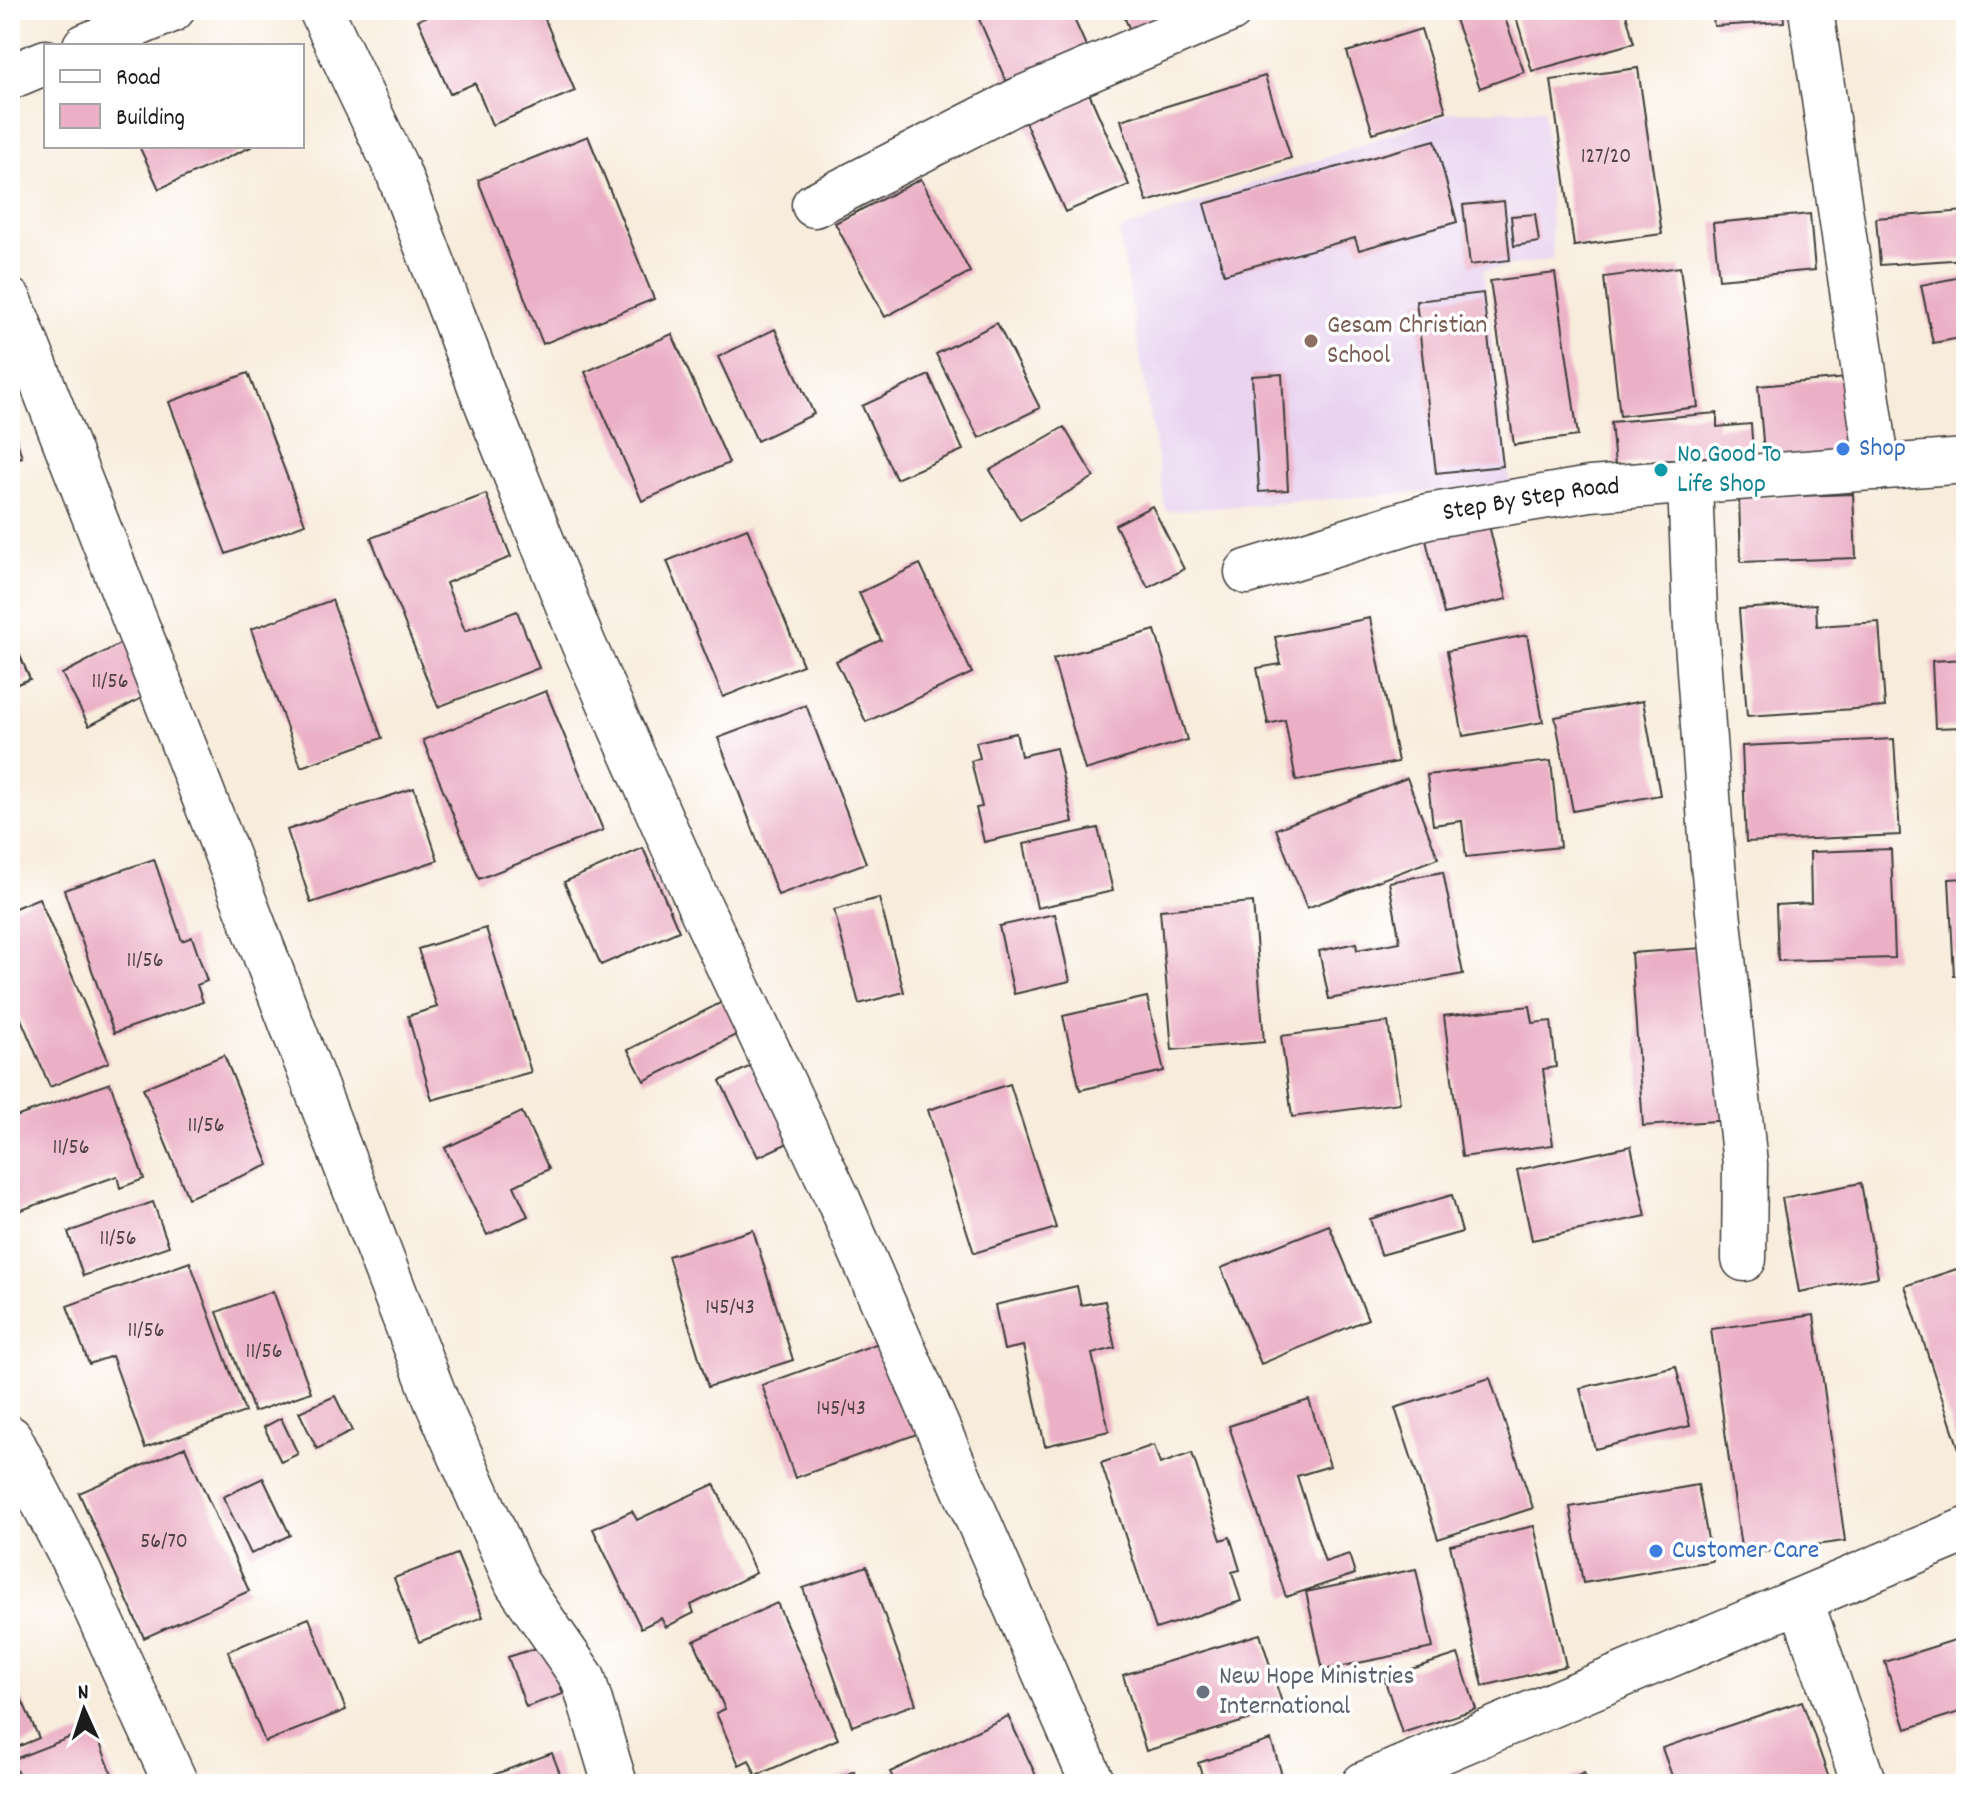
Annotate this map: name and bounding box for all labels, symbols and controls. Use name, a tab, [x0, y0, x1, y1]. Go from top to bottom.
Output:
legend	[44, 44, 304, 148]
text: Road	[116, 62, 161, 96]
text: Building	[116, 102, 185, 136]
house number: 127/20	[1581, 142, 1631, 173]
place label: Gesam Christian School	[1327, 308, 1487, 375]
marker: Gesam Christian School	[1302, 332, 1320, 350]
place label: Shop	[1859, 431, 1906, 468]
place label: No Good To Life Shop	[1677, 437, 1781, 504]
marker: Shop	[1834, 440, 1852, 458]
marker: No Good To Life Shop	[1652, 461, 1670, 479]
street label: Step By Step Road	[1440, 468, 1621, 532]
house number: 11/56	[92, 667, 128, 698]
house number: 11/56	[127, 946, 163, 977]
house number: 11/56	[188, 1111, 224, 1142]
house number: 11/56	[53, 1133, 89, 1164]
house number: 11/56	[100, 1224, 136, 1255]
house number: 145/43	[705, 1293, 755, 1324]
house number: 11/56	[128, 1316, 164, 1347]
house number: 11/56	[246, 1337, 282, 1368]
house number: 145/43	[816, 1394, 866, 1425]
house number: 56/70	[140, 1527, 188, 1558]
place label: Customer Care	[1672, 1533, 1819, 1570]
marker: Customer Care	[1647, 1542, 1665, 1560]
place label: New Hope Ministries International	[1219, 1659, 1414, 1726]
north arrow	[44, 1670, 124, 1750]
text: N	[77, 1678, 90, 1709]
marker: New Hope Ministries International	[1194, 1683, 1212, 1701]

